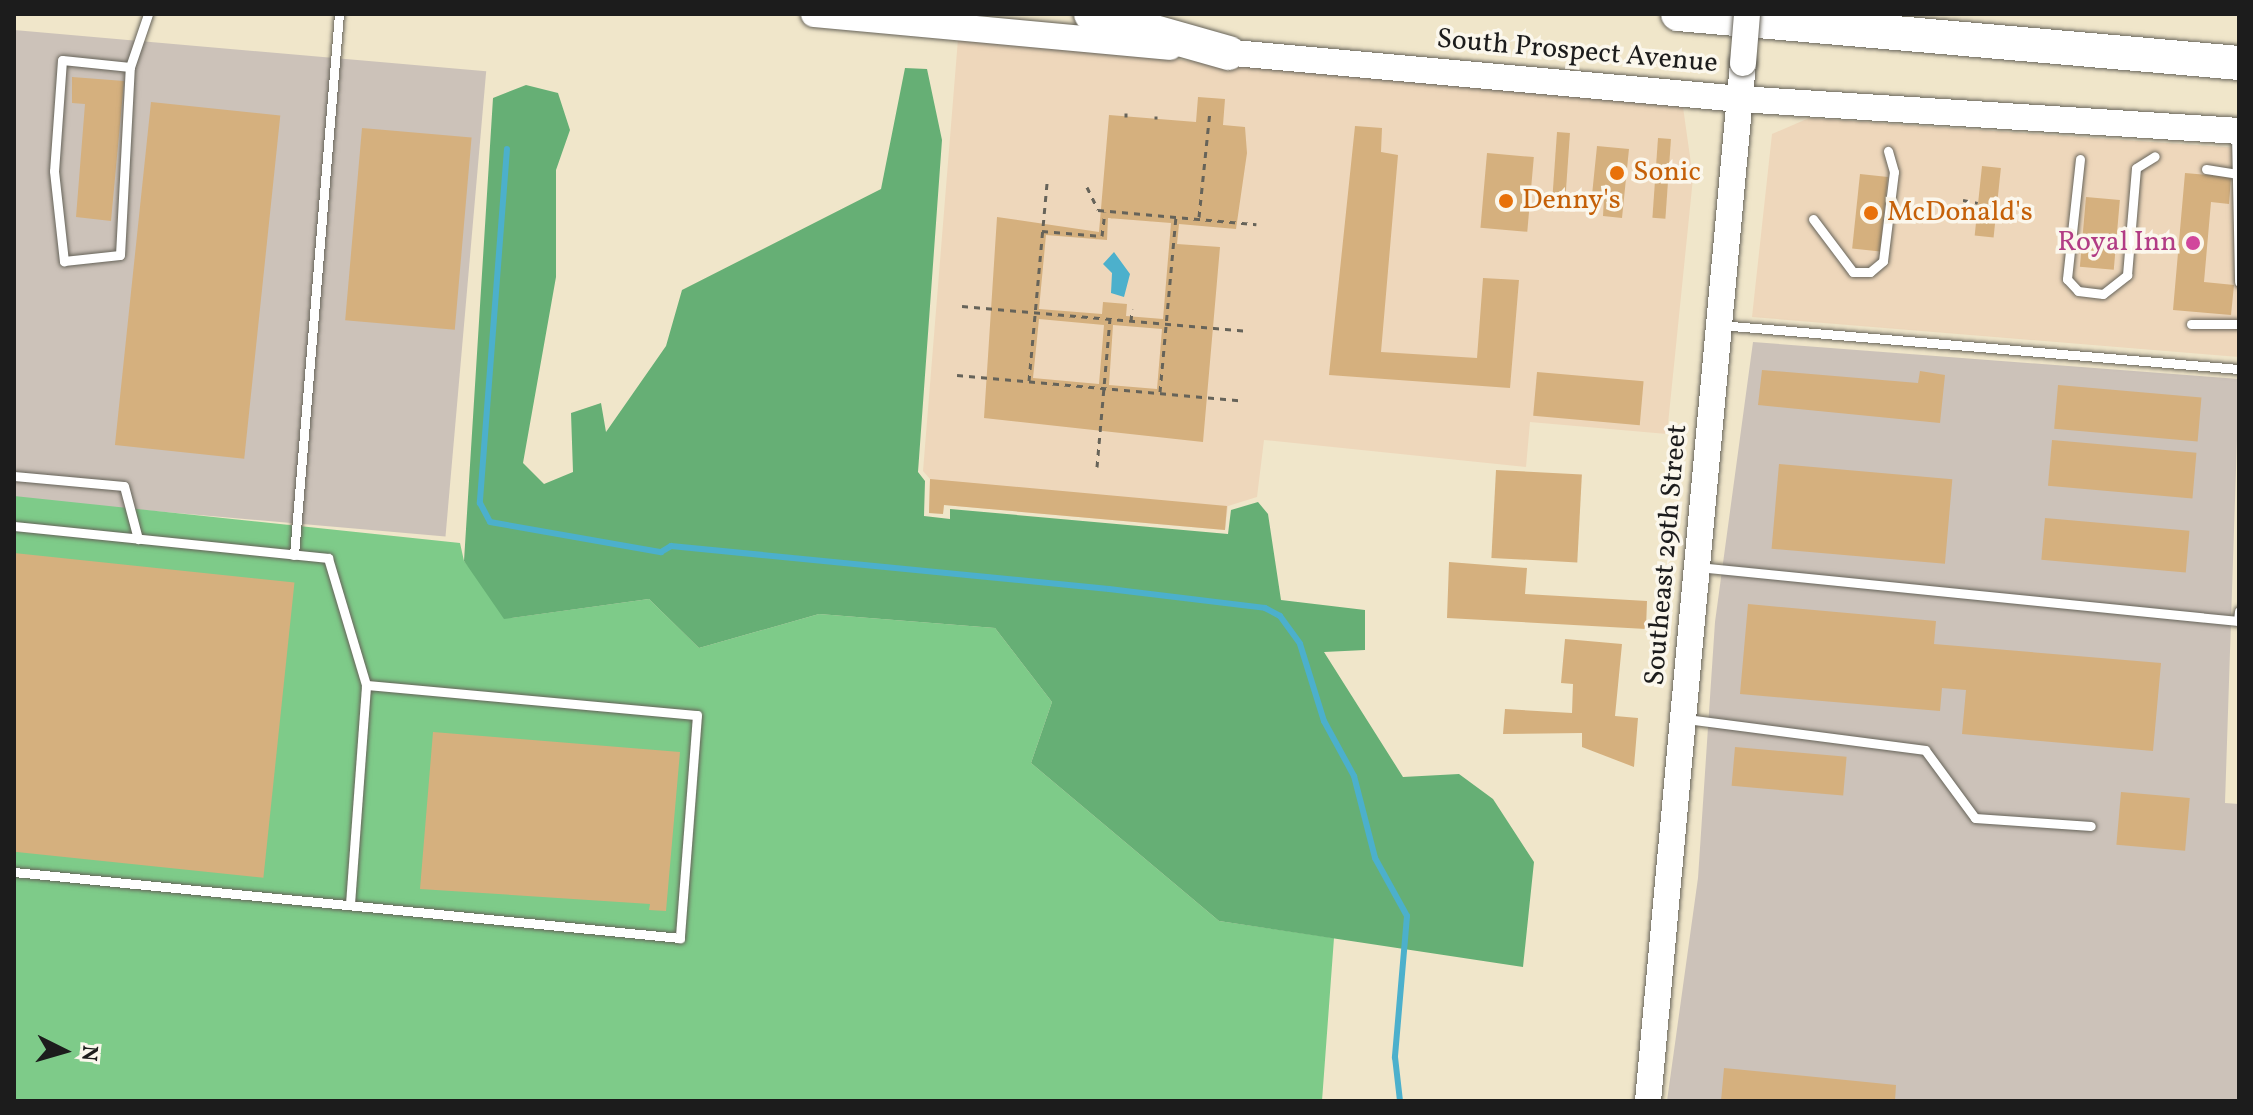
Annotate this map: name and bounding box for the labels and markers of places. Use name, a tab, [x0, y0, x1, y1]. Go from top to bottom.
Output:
place label: Sonic	[1633, 156, 1701, 190]
marker: Sonic	[1608, 164, 1626, 182]
place label: Denny's	[1522, 184, 1621, 218]
marker: Denny's	[1497, 192, 1515, 210]
place label: McDonald's	[1887, 196, 2033, 230]
marker: McDonald's	[1862, 204, 1880, 222]
place label: Royal Inn	[2057, 226, 2177, 260]
marker: Royal Inn	[2184, 234, 2202, 252]

